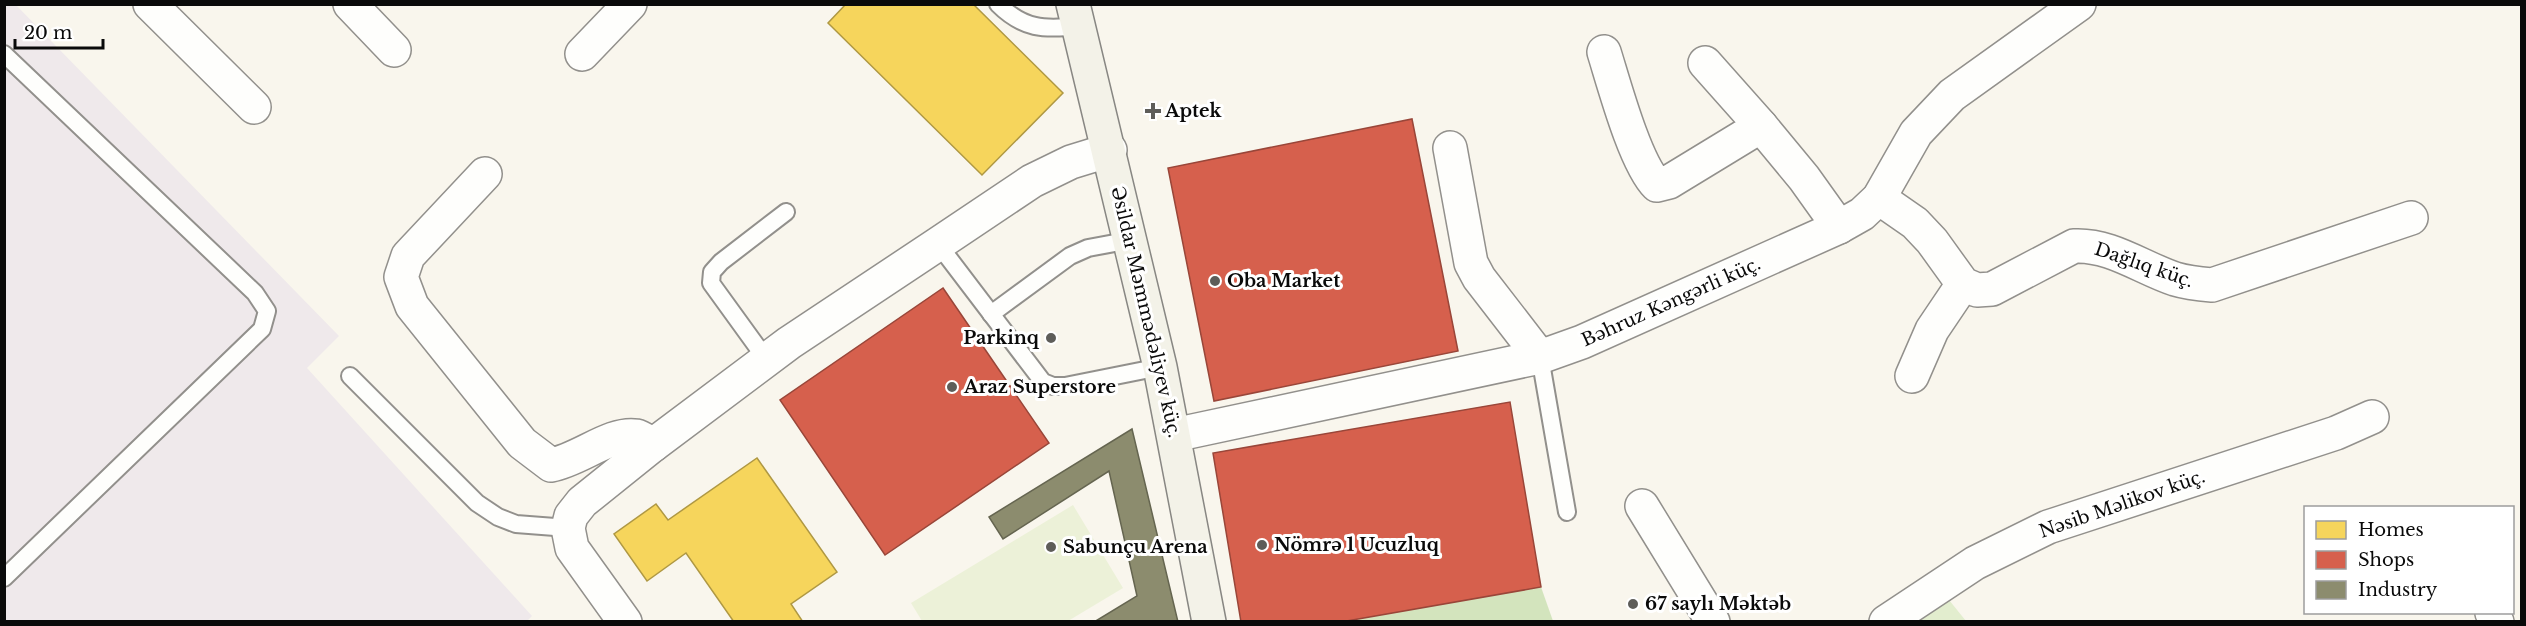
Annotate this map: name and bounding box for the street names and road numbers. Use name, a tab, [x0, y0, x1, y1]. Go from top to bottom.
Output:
street label: Əsildar Məmmədəliyev küç.	[1106, 184, 1186, 440]
street label: Dağlıq küç.	[2092, 238, 2196, 292]
street label: Bəhruz Kəngərli küç.	[1578, 253, 1764, 351]
street label: Nəsib Məlikov küç.	[2036, 465, 2208, 543]

